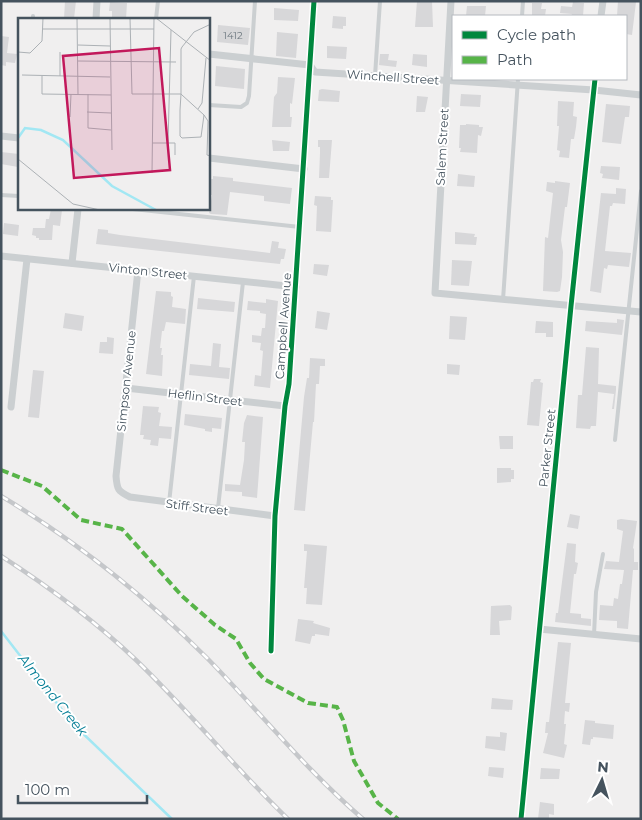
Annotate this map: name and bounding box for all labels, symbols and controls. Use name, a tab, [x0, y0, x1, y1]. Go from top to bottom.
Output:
legend	[452, 15, 627, 80]
inset map	[18, 18, 210, 210]
text: Cycle path	[497, 25, 576, 44]
house number: 1412	[223, 29, 243, 42]
text: Path	[497, 50, 533, 69]
street label: Winchell Street	[346, 66, 440, 88]
street label: Salem Street	[432, 108, 452, 186]
street label: Vinton Street	[108, 259, 188, 283]
street label: Campbell Avenue	[272, 272, 294, 380]
street label: Simpson Avenue	[113, 330, 139, 432]
street label: Heflin Street	[167, 385, 243, 409]
street label: Parker Street	[535, 408, 559, 488]
street label: Stiff Street	[165, 496, 229, 518]
water label: Almond Creek	[14, 649, 92, 740]
north arrow	[577, 755, 627, 805]
text: N	[597, 758, 610, 777]
scale bar	[18, 772, 146, 804]
text: 100 m	[25, 780, 70, 799]

